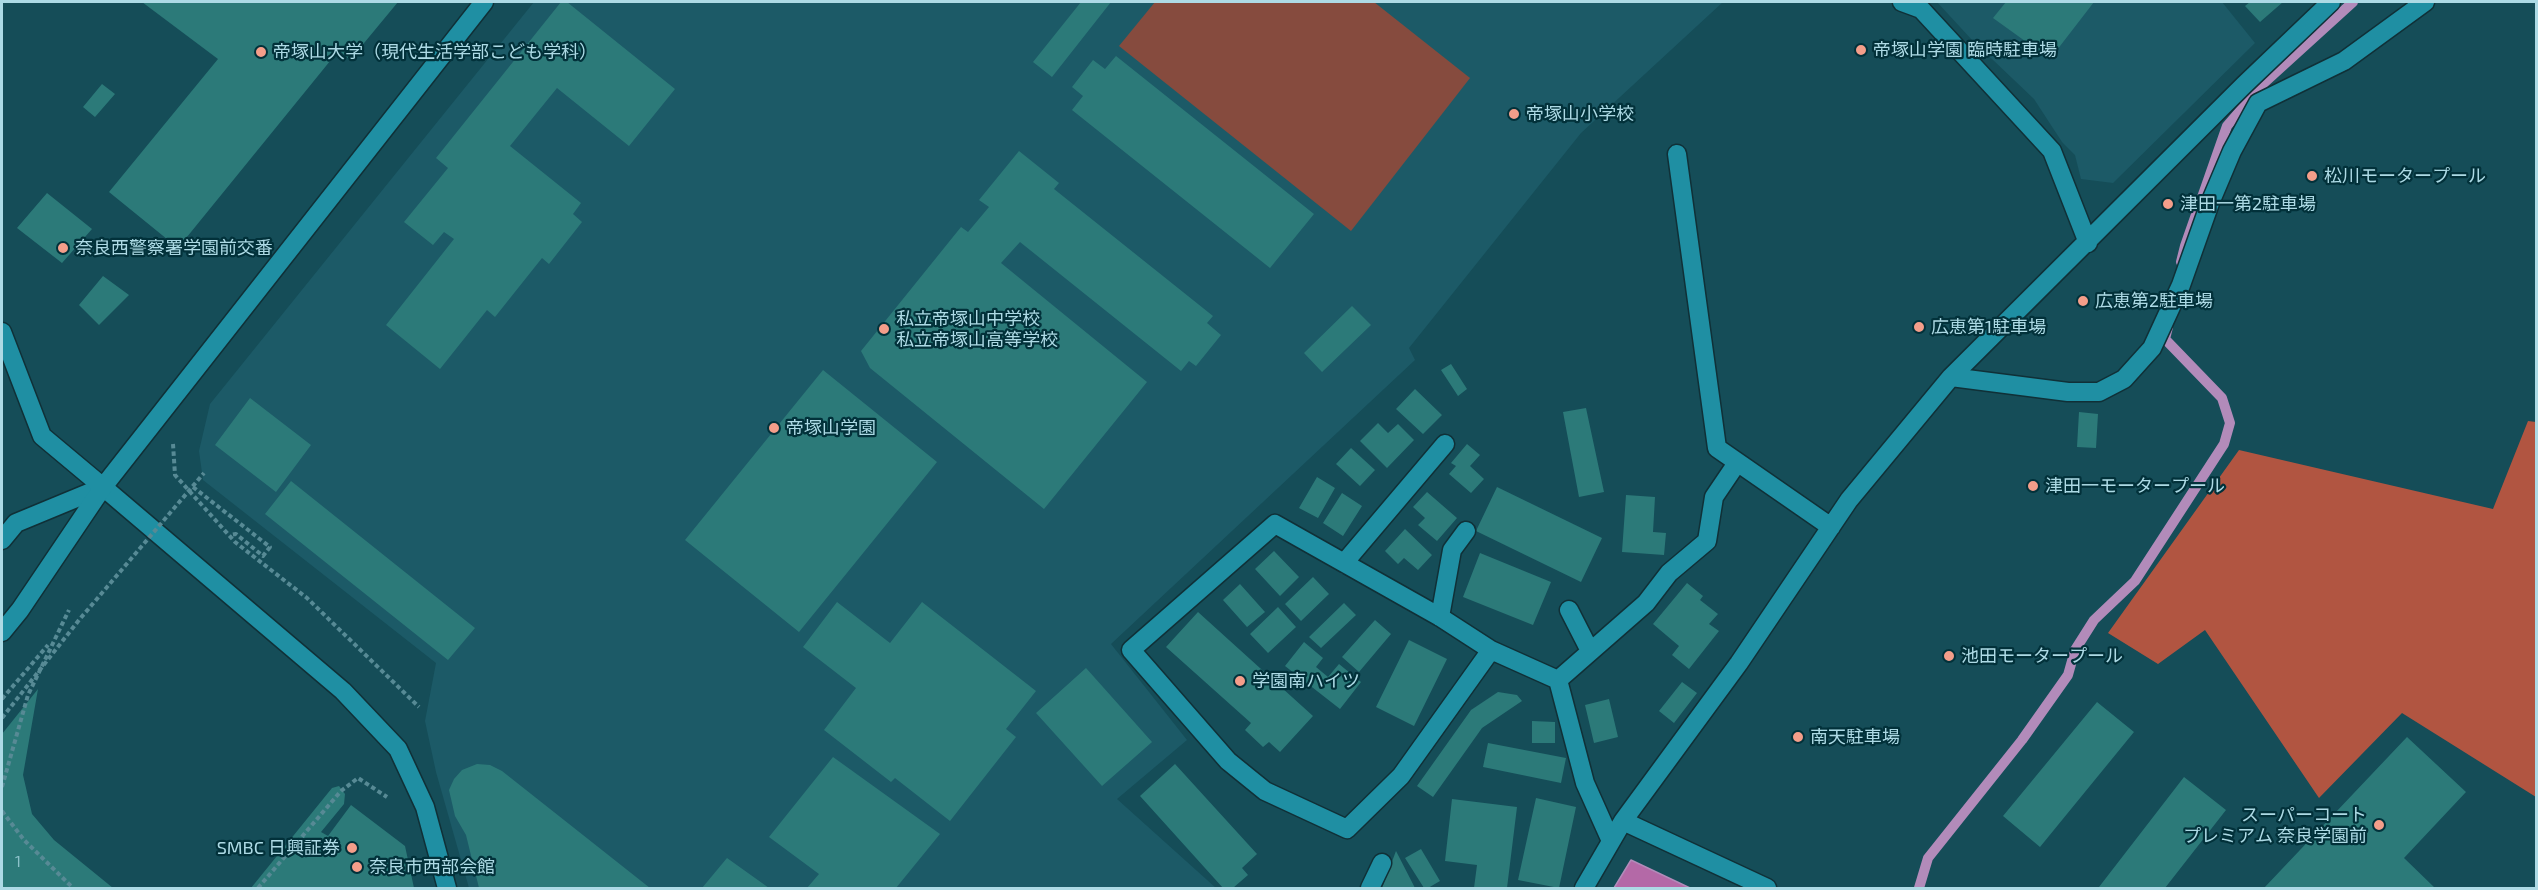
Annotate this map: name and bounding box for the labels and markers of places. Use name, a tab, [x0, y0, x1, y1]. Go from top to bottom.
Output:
place label: 帝塚山学園 臨時駐車場	[1873, 39, 2057, 61]
place label: 帝塚山大学（現代生活学部こども学科）	[273, 41, 597, 63]
marker: 帝塚山学園 臨時駐車場	[1854, 43, 1868, 57]
marker: 帝塚山大学（現代生活学部こども学科）	[254, 45, 268, 59]
place label: 帝塚山小学校	[1526, 103, 1634, 125]
marker: 帝塚山小学校	[1507, 107, 1521, 121]
place label: 松川モータープール	[2324, 165, 2486, 187]
marker: 松川モータープール	[2305, 169, 2319, 183]
place label: 津田一第2駐車場	[2180, 193, 2316, 215]
marker: 津田一第2駐車場	[2161, 197, 2175, 211]
place label: 奈良西警察署学園前交番	[75, 237, 273, 259]
marker: 奈良西警察署学園前交番	[56, 241, 70, 255]
place label: 広恵第2駐車場	[2095, 290, 2213, 312]
marker: 広恵第2駐車場	[2076, 294, 2090, 308]
place label: 私立帝塚山中学校 私立帝塚山高等学校	[896, 308, 1058, 350]
place label: 広恵第1駐車場	[1931, 316, 2046, 338]
marker: 広恵第1駐車場	[1912, 320, 1926, 334]
marker: 私立帝塚山中学校 私立帝塚山高等学校	[877, 322, 891, 336]
place label: 帝塚山学園	[786, 417, 876, 439]
marker: 帝塚山学園	[767, 421, 781, 435]
place label: 津田一モータープール	[2045, 475, 2225, 497]
marker: 津田一モータープール	[2026, 479, 2040, 493]
place label: 池田モータープール	[1961, 645, 2123, 667]
marker: 池田モータープール	[1942, 649, 1956, 663]
place label: 学園南ハイツ	[1252, 670, 1360, 692]
marker: 学園南ハイツ	[1233, 674, 1247, 688]
place label: 南天駐車場	[1810, 726, 1900, 748]
marker: 南天駐車場	[1791, 730, 1805, 744]
place label: スーパーコート プレミアム 奈良学園前	[2183, 804, 2367, 846]
marker: スーパーコート プレミアム 奈良学園前	[2372, 818, 2386, 832]
place label: SMBC 日興証券	[217, 837, 340, 859]
marker: SMBC 日興証券	[345, 841, 359, 855]
place label: 奈良市西部会館	[369, 856, 495, 878]
marker: 奈良市西部会館	[350, 860, 364, 874]

